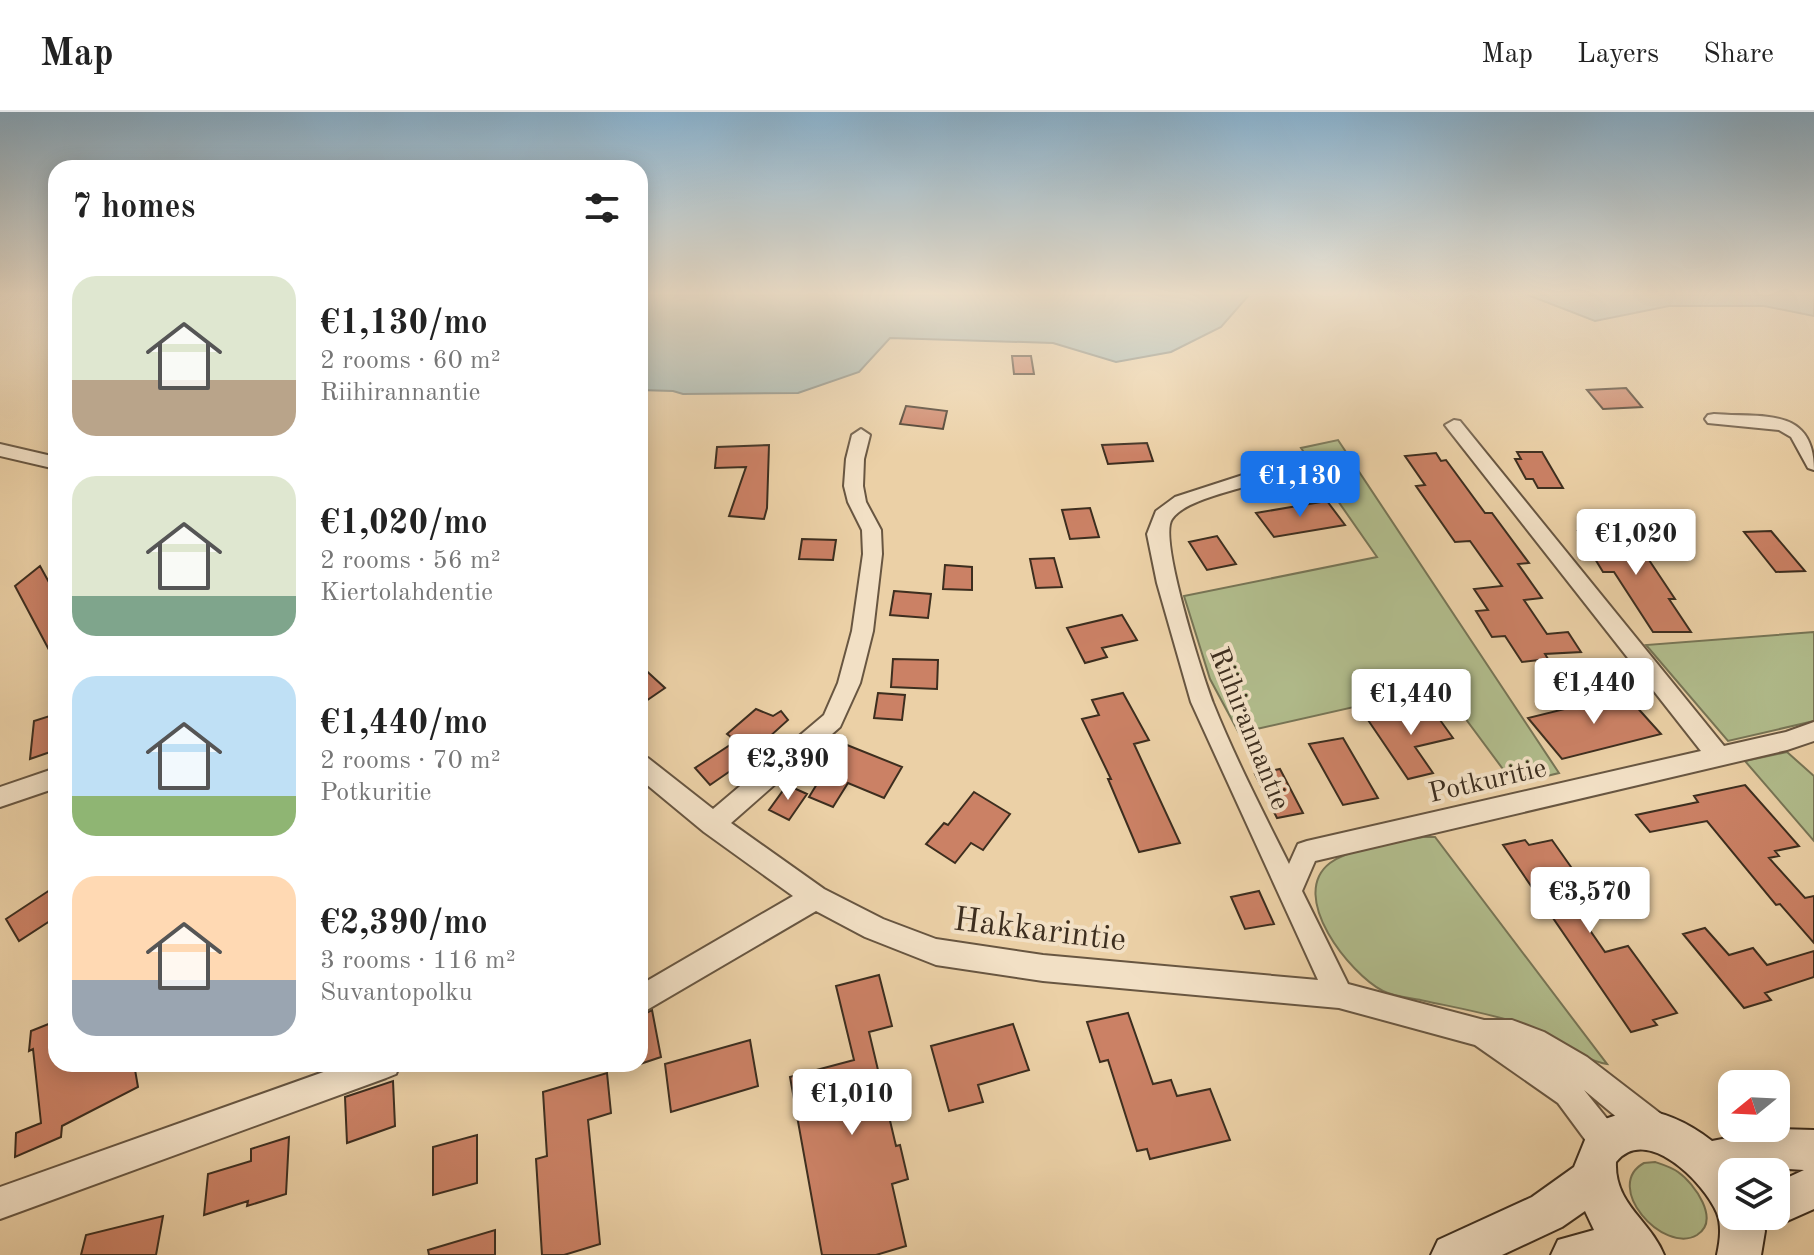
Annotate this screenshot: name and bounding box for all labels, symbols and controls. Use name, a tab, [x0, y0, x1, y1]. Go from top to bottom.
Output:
text: Map	[40, 36, 114, 74]
text: Map	[1481, 41, 1533, 69]
text: Layers	[1577, 41, 1659, 69]
text: Share	[1703, 41, 1774, 69]
icon: filters	[580, 186, 624, 230]
text: 7 homes	[72, 191, 195, 225]
text: €1,130/mo	[320, 307, 488, 341]
icon: home	[136, 308, 232, 404]
text: 2 rooms · 60 m²	[320, 348, 501, 374]
text: Riihirannantie	[320, 380, 480, 406]
pin: €1,130	[1235, 451, 1365, 519]
text: €1,130	[1259, 464, 1341, 490]
text: €1,020/mo	[320, 507, 488, 541]
icon: home	[136, 508, 232, 604]
pin: €1,020	[1571, 509, 1701, 577]
text: €1,020	[1595, 522, 1677, 548]
text: 2 rooms · 56 m²	[320, 548, 501, 574]
text: Kiertolahdentie	[320, 580, 493, 606]
street label: Riihirannantie	[1203, 644, 1294, 814]
pin: €1,440	[1529, 658, 1659, 726]
pin: €1,440	[1346, 669, 1476, 737]
text: €1,440	[1553, 671, 1635, 697]
text: €1,440	[1370, 682, 1452, 708]
text: €1,440/mo	[320, 707, 488, 741]
icon: home	[136, 708, 232, 804]
pin: €2,390	[723, 734, 853, 802]
text: €2,390	[747, 747, 829, 773]
text: 2 rooms · 70 m²	[320, 748, 501, 774]
street label: Potkuritie	[1426, 755, 1549, 809]
text: Potkuritie	[320, 780, 432, 806]
pin: €3,570	[1525, 867, 1655, 935]
text: €3,570	[1549, 880, 1631, 906]
street label: Hakkarintie	[951, 904, 1128, 958]
text: €2,390/mo	[320, 907, 488, 941]
icon: home	[136, 908, 232, 1004]
text: 3 rooms · 116 m²	[320, 948, 516, 974]
text: Suvantopolku	[320, 980, 473, 1006]
pin: €1,010	[787, 1069, 917, 1137]
north arrow	[1718, 1070, 1790, 1142]
map controls	[1718, 1070, 1790, 1230]
text: €1,010	[811, 1082, 893, 1108]
button: layers	[1718, 1158, 1790, 1230]

